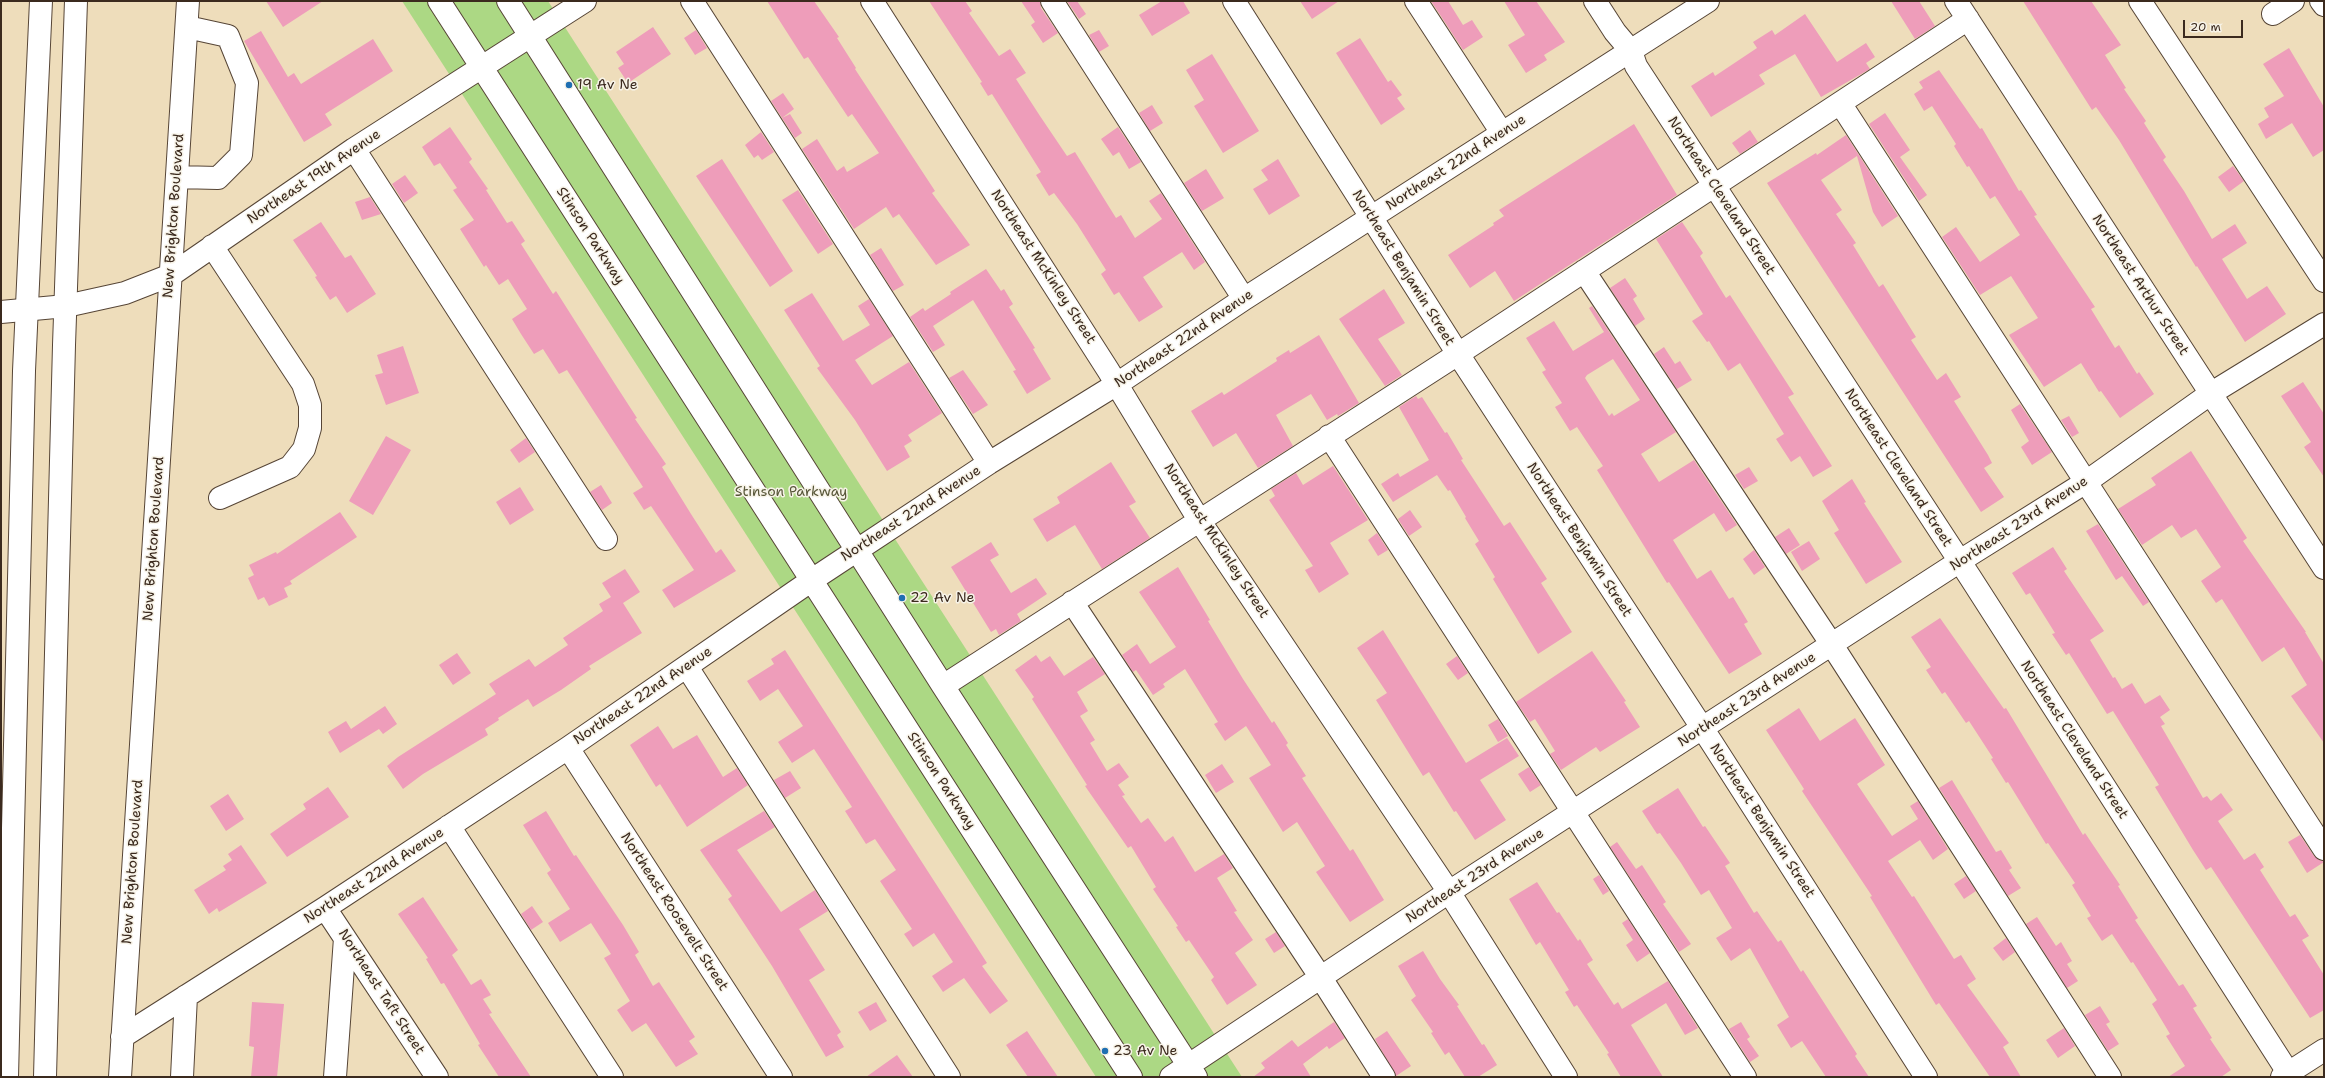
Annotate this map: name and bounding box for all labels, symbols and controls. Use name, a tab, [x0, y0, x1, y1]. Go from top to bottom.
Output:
scale bar	[2185, 12, 2245, 38]
text: 20 m	[2190, 19, 2221, 35]
place label: 19 Av Ne	[577, 77, 638, 93]
marker: 19 Av Ne	[564, 80, 574, 90]
street label: Northeast 22nd Avenue	[1383, 111, 1529, 215]
street label: Northeast Cleveland Street	[1664, 114, 1778, 278]
street label: Northeast 19th Avenue	[244, 126, 384, 228]
street label: New Brighton Boulevard	[160, 133, 188, 299]
street label: Stinson Parkway	[552, 184, 628, 288]
street label: Northeast McKinley Street	[987, 187, 1099, 347]
street label: Northeast Benjamin Street	[1348, 187, 1458, 349]
street label: Northeast Arthur Street	[2088, 211, 2192, 359]
street label: Northeast 22nd Avenue	[1112, 286, 1256, 392]
street label: Northeast Cleveland Street	[1841, 386, 1955, 550]
street label: New Brighton Boulevard	[140, 456, 168, 622]
street label: Northeast Benjamin Street	[1523, 460, 1635, 620]
street label: Northeast McKinley Street	[1160, 461, 1272, 621]
street label: Northeast 22nd Avenue	[838, 462, 984, 566]
street label: Northeast 23rd Avenue	[1947, 473, 2091, 575]
park label: Stinson Parkway	[735, 484, 847, 500]
place label: 22 Av Ne	[910, 590, 974, 606]
marker: 22 Av Ne	[897, 593, 907, 603]
street label: Northeast 22nd Avenue	[571, 643, 715, 749]
street label: Northeast 23rd Avenue	[1675, 649, 1819, 751]
street label: Northeast Cleveland Street	[2017, 658, 2131, 822]
street label: Stinson Parkway	[903, 729, 979, 833]
street label: Northeast Benjamin Street	[1706, 741, 1818, 901]
street label: New Brighton Boulevard	[119, 779, 147, 945]
street label: Northeast 22nd Avenue	[301, 824, 447, 928]
street label: Northeast 23rd Avenue	[1403, 825, 1547, 927]
street label: Northeast Roosevelt Street	[617, 830, 731, 994]
street label: Northeast Taft Street	[334, 926, 428, 1058]
place label: 23 Av Ne	[1113, 1043, 1177, 1059]
marker: 23 Av Ne	[1100, 1046, 1110, 1056]

